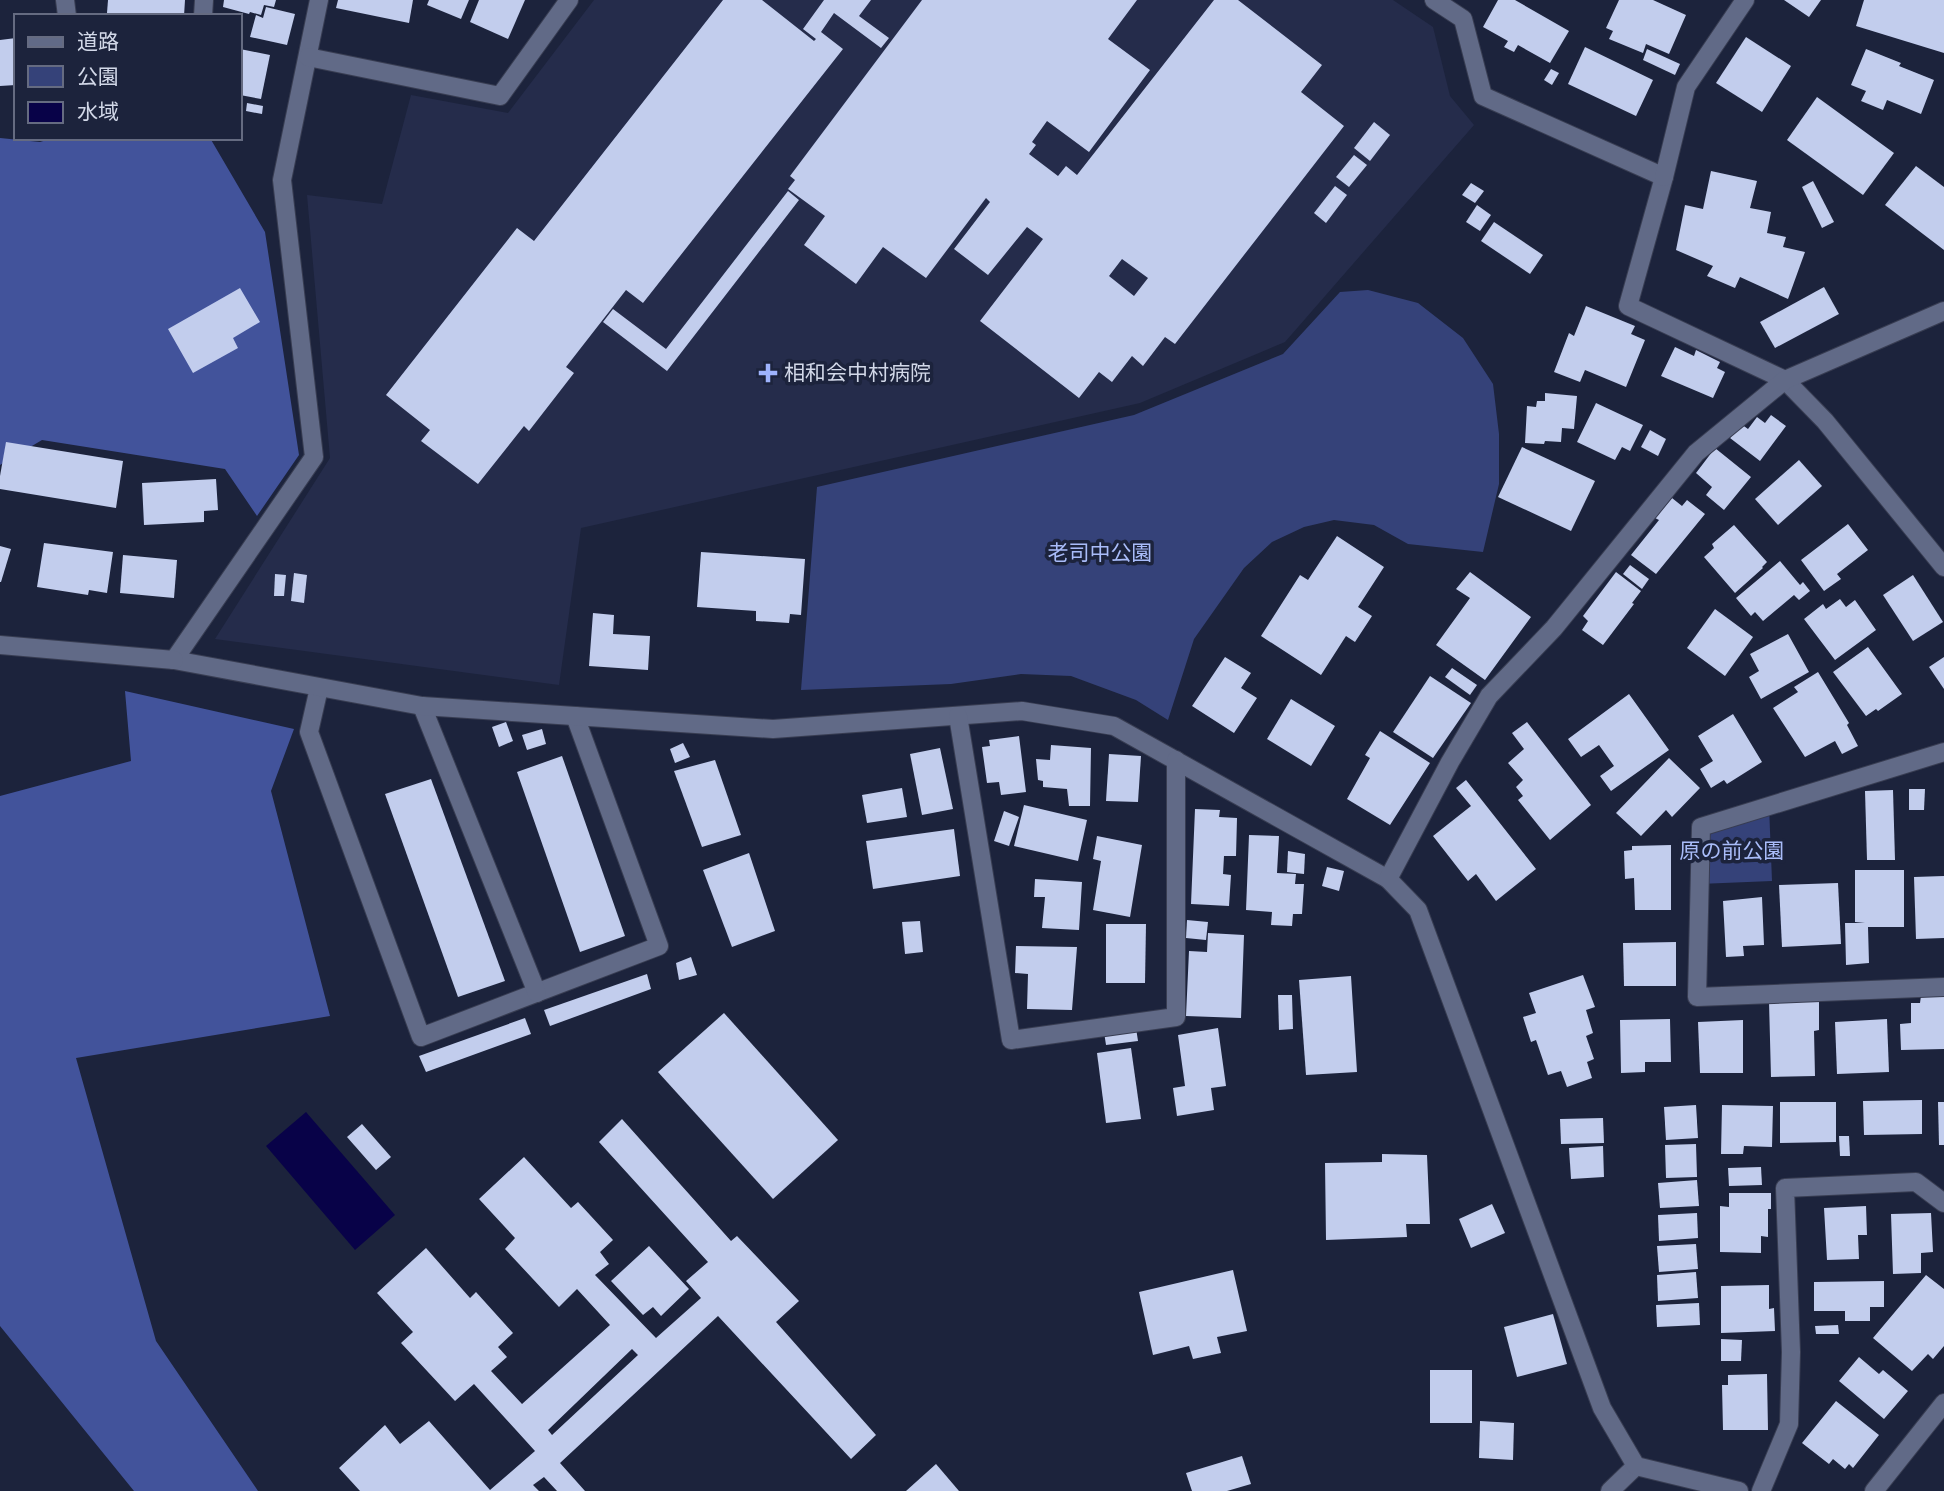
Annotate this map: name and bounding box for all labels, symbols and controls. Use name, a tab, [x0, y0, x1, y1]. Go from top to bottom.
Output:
legend	[14, 14, 242, 140]
text: 道路	[77, 29, 119, 55]
text: 公園	[77, 64, 119, 90]
text: 水域	[77, 99, 119, 125]
place label: 相和会中村病院	[784, 360, 931, 386]
marker: 相和会中村病院	[758, 363, 778, 383]
park label: 老司中公園	[1048, 540, 1153, 566]
park label: 原の前公園	[1680, 838, 1785, 864]

